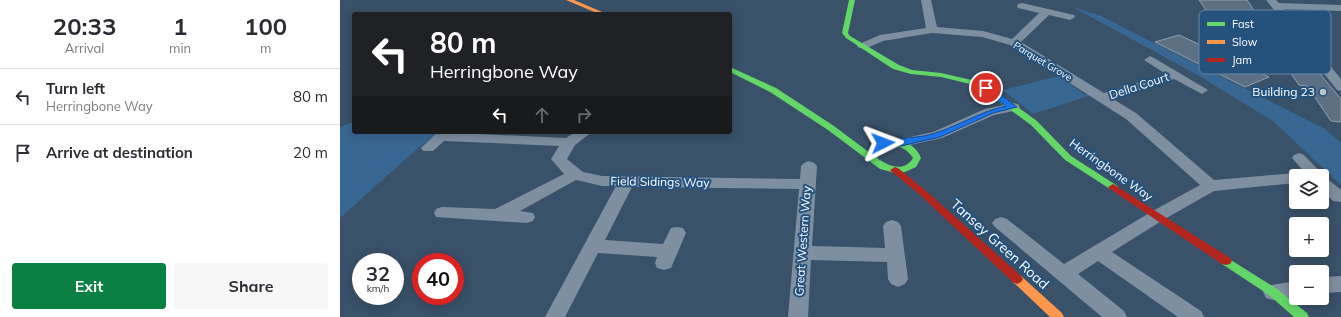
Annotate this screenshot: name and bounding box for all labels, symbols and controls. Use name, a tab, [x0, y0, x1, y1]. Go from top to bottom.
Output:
legend	[1199, 10, 1331, 74]
text: 20:33	[53, 11, 116, 41]
text: 1	[173, 11, 187, 41]
text: 100	[244, 11, 287, 41]
text: Fast	[1232, 17, 1254, 31]
text: 80 m	[430, 25, 496, 60]
icon: left	[364, 28, 416, 80]
text: Slow	[1232, 35, 1258, 49]
street label: Parquet Grove	[1011, 39, 1075, 84]
text: Arrival	[65, 40, 104, 56]
text: min	[169, 40, 191, 56]
text: m	[260, 40, 271, 56]
text: Jam	[1232, 53, 1252, 67]
text: Herringbone Way	[430, 60, 578, 83]
street label: Della Court	[1107, 69, 1171, 102]
pin	[969, 71, 1003, 105]
icon: arrive	[975, 77, 997, 99]
text: Turn left	[46, 79, 105, 98]
place label: Building 23	[1252, 84, 1315, 99]
icon: left	[12, 86, 34, 108]
text: 80 m	[293, 87, 328, 106]
marker: Building 23	[1318, 87, 1328, 97]
text: Herringbone Way	[46, 98, 153, 114]
icon: left	[489, 104, 511, 126]
icon: ahead	[531, 104, 553, 126]
icon: right	[573, 104, 595, 126]
position arrow	[862, 122, 904, 164]
street label: Herringbone Way	[1067, 135, 1156, 204]
icon: arrive	[12, 142, 34, 164]
text: Arrive at destination	[46, 143, 193, 162]
text: 20 m	[293, 143, 328, 162]
map controls	[1289, 169, 1329, 305]
button: layers	[1289, 169, 1329, 209]
street label: Field Sidings Way	[610, 173, 710, 190]
street label: Great Western Way	[791, 185, 814, 297]
street label: Tansey Green Road	[947, 195, 1053, 293]
button: +	[1289, 217, 1329, 257]
speed limit sign: 40	[412, 253, 464, 305]
text: 32	[366, 261, 390, 286]
button: Exit	[12, 263, 166, 309]
button: Share	[174, 263, 328, 309]
button: −	[1289, 265, 1329, 305]
text: km/h	[367, 282, 389, 295]

